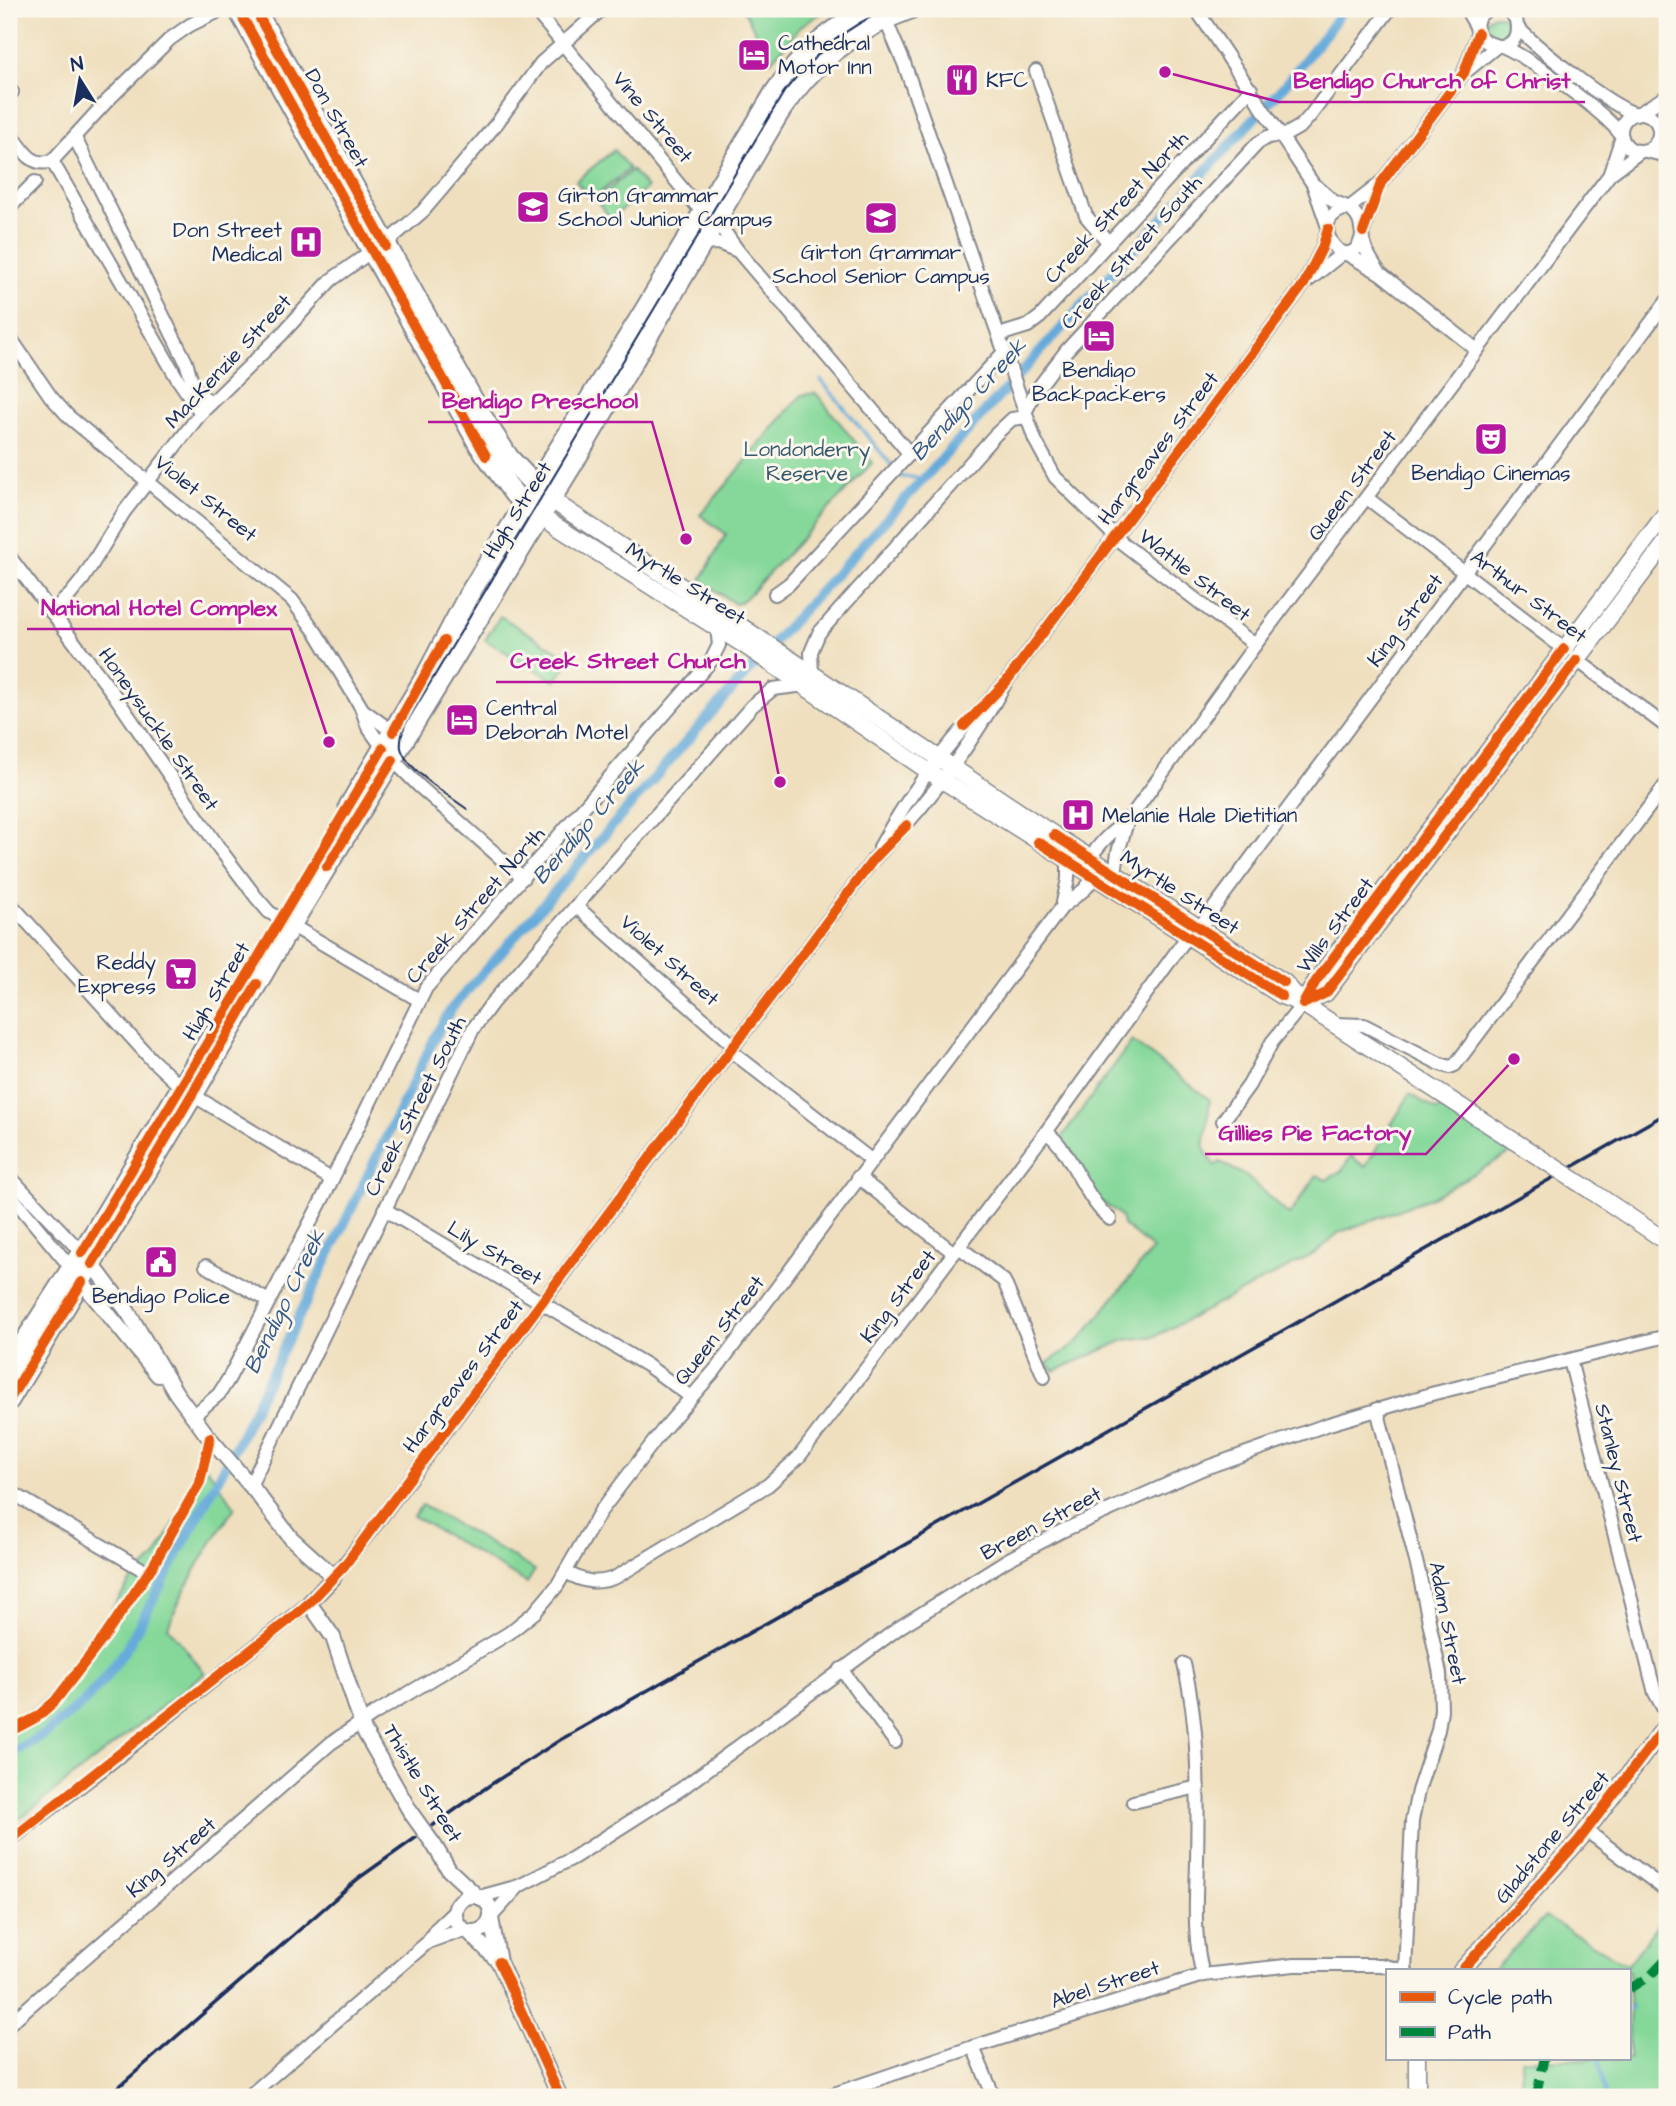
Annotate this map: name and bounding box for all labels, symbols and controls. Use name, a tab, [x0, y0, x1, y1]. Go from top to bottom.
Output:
place label: Cathedral Motor Inn	[778, 29, 872, 82]
hotel icon: Cathedral Motor Inn	[735, 36, 773, 74]
north arrow	[46, 46, 116, 116]
text: N	[69, 50, 86, 79]
callout: Bendigo Church of Christ	[1279, 58, 1585, 102]
restaurant icon: KFC	[943, 61, 981, 99]
street label: Don Street	[297, 63, 376, 173]
street label: Vine Street	[606, 65, 700, 170]
text: Bendigo Church of Christ	[1293, 65, 1571, 98]
place label: KFC	[986, 66, 1028, 95]
street label: Creek Street North	[1038, 124, 1195, 290]
street label: Creek Street South	[1054, 168, 1209, 336]
place label: Girton Grammar School Junior Campus	[558, 181, 773, 235]
school or university icon: Girton Grammar School Junior Campus	[514, 188, 552, 226]
school or university icon: Girton Grammar School Senior Campus	[862, 199, 900, 237]
place label: Don Street Medical	[173, 216, 283, 269]
hospital icon: Don Street Medical	[287, 223, 325, 261]
place label: Girton Grammar School Senior Campus	[772, 238, 990, 292]
street label: MacKenzie Street	[158, 287, 299, 435]
hotel icon: Bendigo Backpackers	[1080, 317, 1118, 355]
water label: Bendigo Creek	[903, 331, 1035, 469]
place label: Bendigo Backpackers	[1032, 356, 1166, 410]
street label: Hargreaves Street	[1091, 365, 1228, 532]
callout: Bendigo Preschool	[428, 378, 652, 422]
text: Bendigo Preschool	[442, 385, 639, 418]
theatre icon: Bendigo Cinemas	[1472, 420, 1510, 458]
street label: Queen Street	[1301, 423, 1404, 547]
park label: Londonderry Reserve	[744, 435, 871, 488]
street label: Violet Street	[148, 448, 264, 549]
street label: High Street	[476, 455, 561, 566]
place label: Bendigo Cinemas	[1411, 459, 1571, 490]
street label: Wattle Street	[1132, 522, 1257, 629]
street label: Myrtle Street	[619, 535, 752, 634]
street label: Arthur Street	[1464, 543, 1593, 650]
street label: King Street	[1361, 567, 1452, 674]
callout: National Hotel Complex	[27, 585, 291, 629]
text: National Hotel Complex	[41, 592, 278, 624]
callout: Creek Street Church	[496, 638, 760, 682]
street label: Honeysuckle Street	[90, 642, 226, 818]
text: Creek Street Church	[510, 645, 746, 677]
place label: Central Deborah Motel	[486, 694, 628, 747]
hotel icon: Central Deborah Motel	[443, 701, 481, 739]
water label: Bendigo Creek	[525, 751, 654, 892]
hospital icon: Melanie Hale Dietitian	[1059, 796, 1097, 834]
place label: Melanie Hale Dietitian	[1102, 801, 1297, 830]
street label: Creek Street North	[399, 820, 552, 990]
street label: Myrtle Street	[1113, 843, 1245, 944]
street label: Wills Street	[1290, 871, 1381, 979]
street label: Violet Street	[614, 908, 726, 1013]
street label: High Street	[176, 936, 259, 1047]
place label: Reddy Express	[78, 948, 156, 1002]
supermarket icon: Reddy Express	[162, 955, 200, 993]
street label: Creek Street South	[357, 1011, 474, 1201]
callout: Gillies Pie Factory	[1205, 1110, 1426, 1154]
text: Gillies Pie Factory	[1219, 1117, 1412, 1151]
street label: Lily Street	[441, 1214, 548, 1295]
water label: Bendigo Creek	[236, 1223, 335, 1380]
public building icon: Bendigo Police	[142, 1243, 180, 1281]
street label: King Street	[854, 1243, 945, 1350]
street label: Queen Street	[667, 1269, 772, 1391]
place label: Bendigo Police	[92, 1282, 230, 1313]
street label: Hargreaves Street	[396, 1293, 533, 1460]
street label: Stanley Street	[1585, 1400, 1650, 1547]
street label: Breen Street	[976, 1479, 1107, 1567]
street label: Adam Street	[1421, 1559, 1474, 1687]
street label: Thistle Street	[376, 1719, 470, 1848]
street label: Gladstone Street	[1488, 1764, 1617, 1910]
street label: King Street	[120, 1810, 224, 1906]
street label: Abel Street	[1047, 1953, 1164, 2016]
legend	[1386, 1969, 1630, 2060]
text: Cycle path	[1448, 1983, 1553, 2014]
text: Path	[1448, 2018, 1492, 2047]

